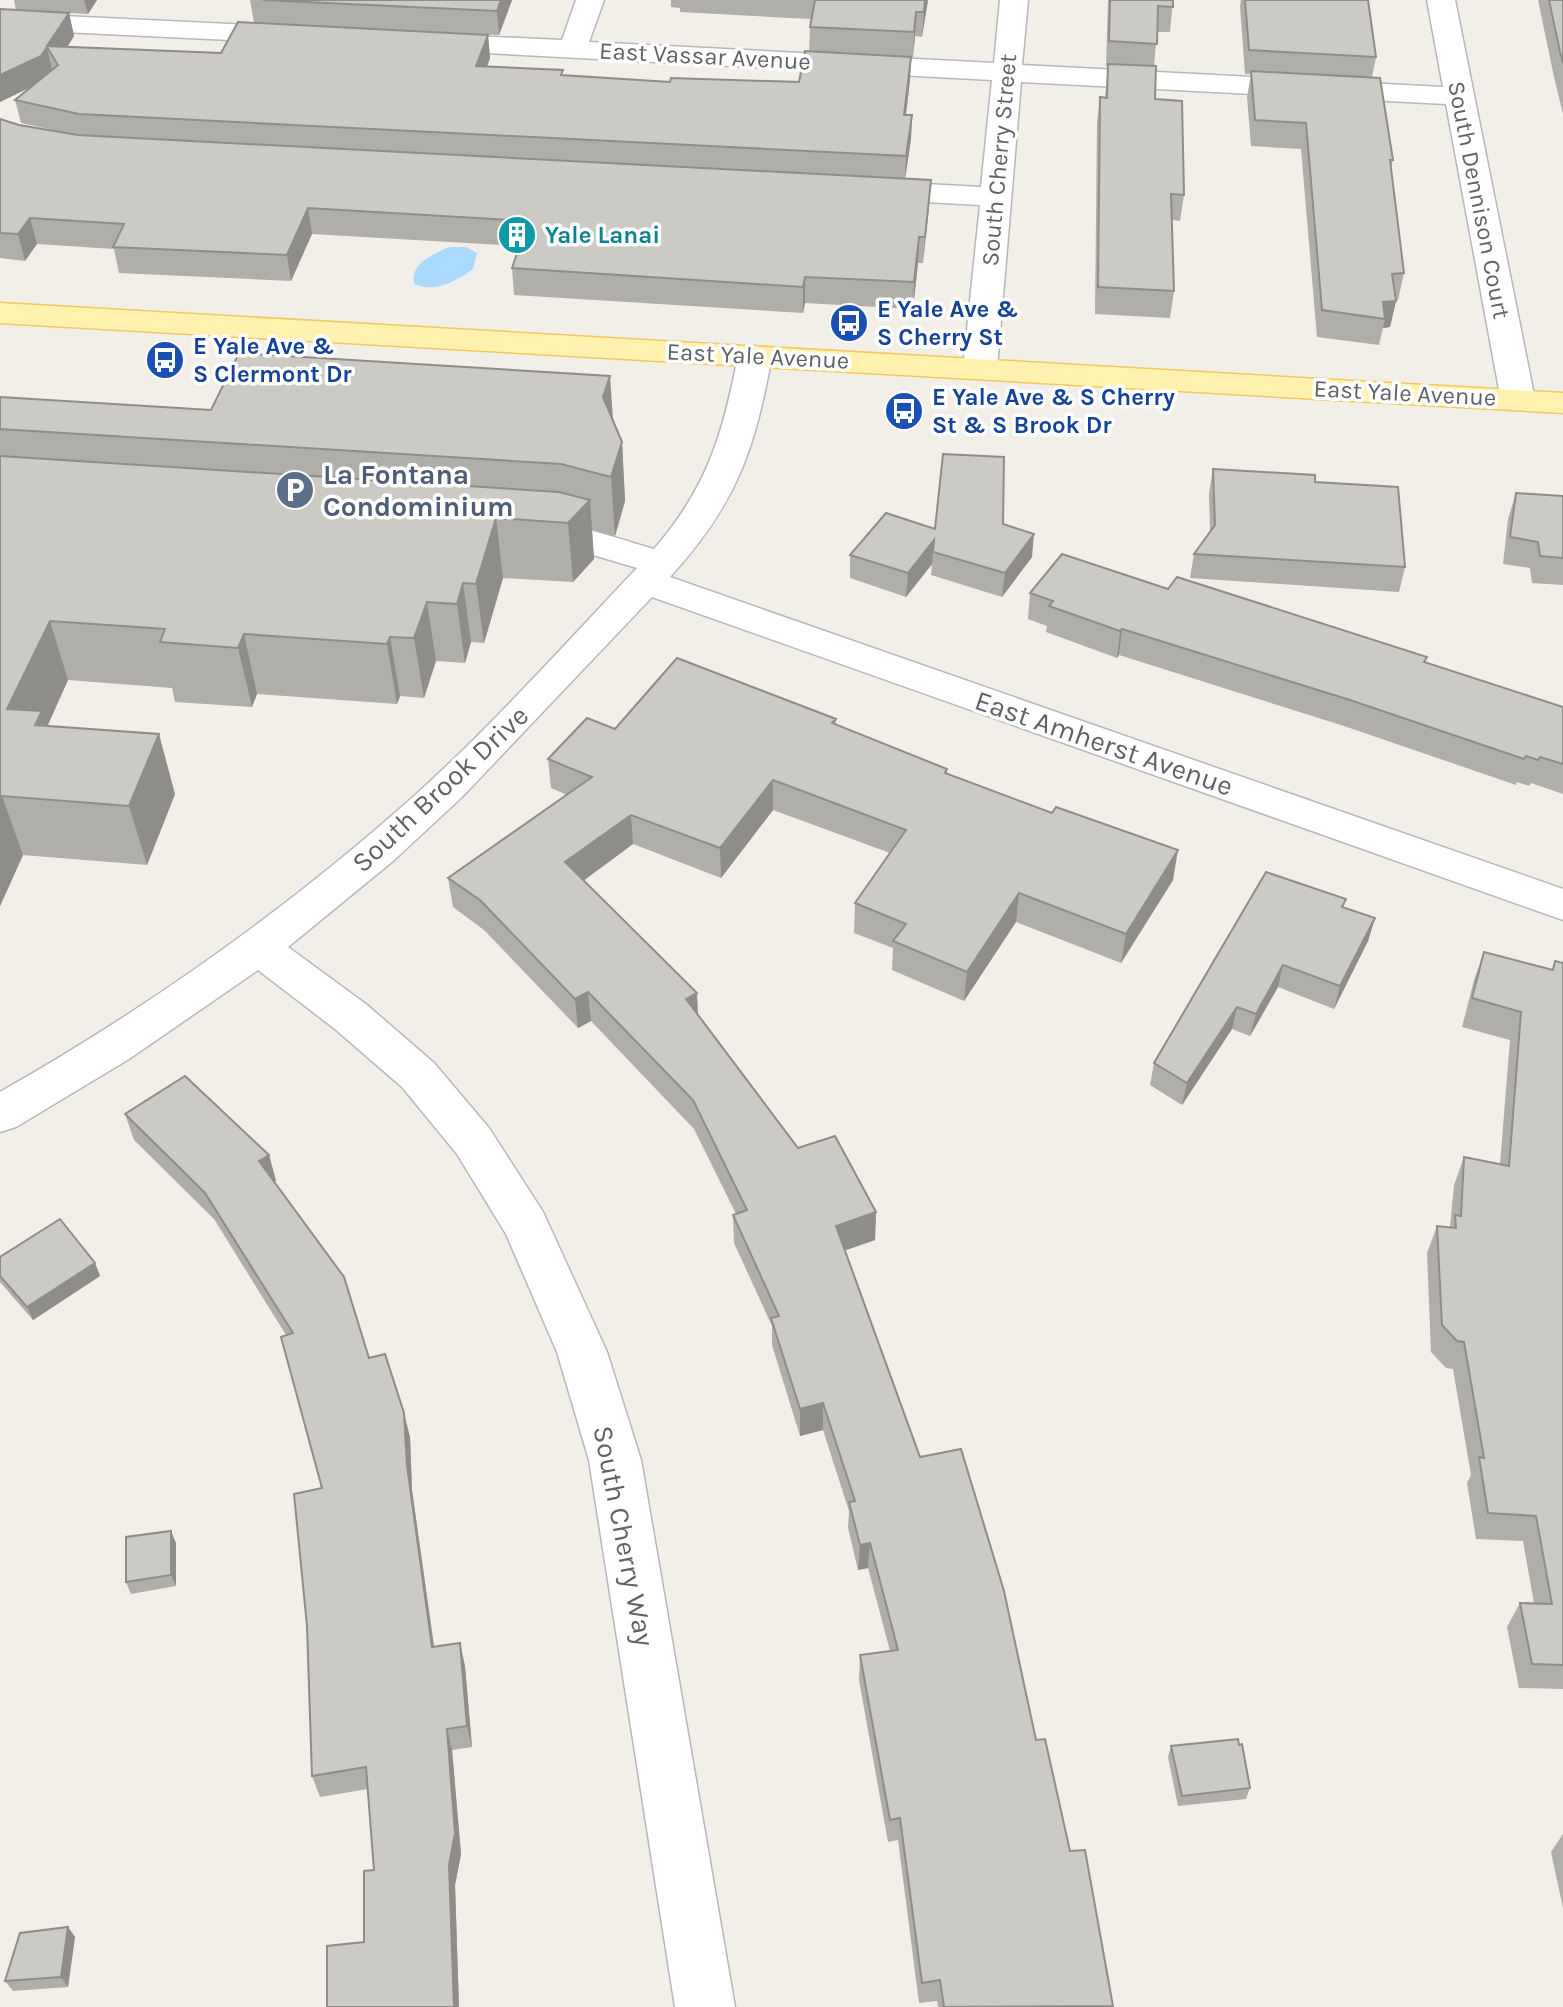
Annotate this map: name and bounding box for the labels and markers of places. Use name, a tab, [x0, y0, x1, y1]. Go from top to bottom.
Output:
building icon: Yale Lanai	[496, 214, 538, 256]
place label: Yale Lanai	[545, 221, 660, 249]
place label: E Yale Ave & S Cherry St	[877, 295, 1019, 351]
bus stop icon: E Yale Ave & S Cherry St	[828, 302, 870, 344]
place label: E Yale Ave & S Clermont Dr	[193, 332, 352, 388]
bus stop icon: E Yale Ave & S Clermont Dr	[144, 339, 186, 381]
place label: E Yale Ave & S Cherry St & S Brook Dr	[932, 383, 1175, 439]
bus stop icon: E Yale Ave & S Cherry St & S Brook Dr	[883, 390, 925, 432]
place label: La Fontana Condominium	[323, 458, 514, 523]
parking icon: La Fontana Condominium	[274, 469, 316, 511]

